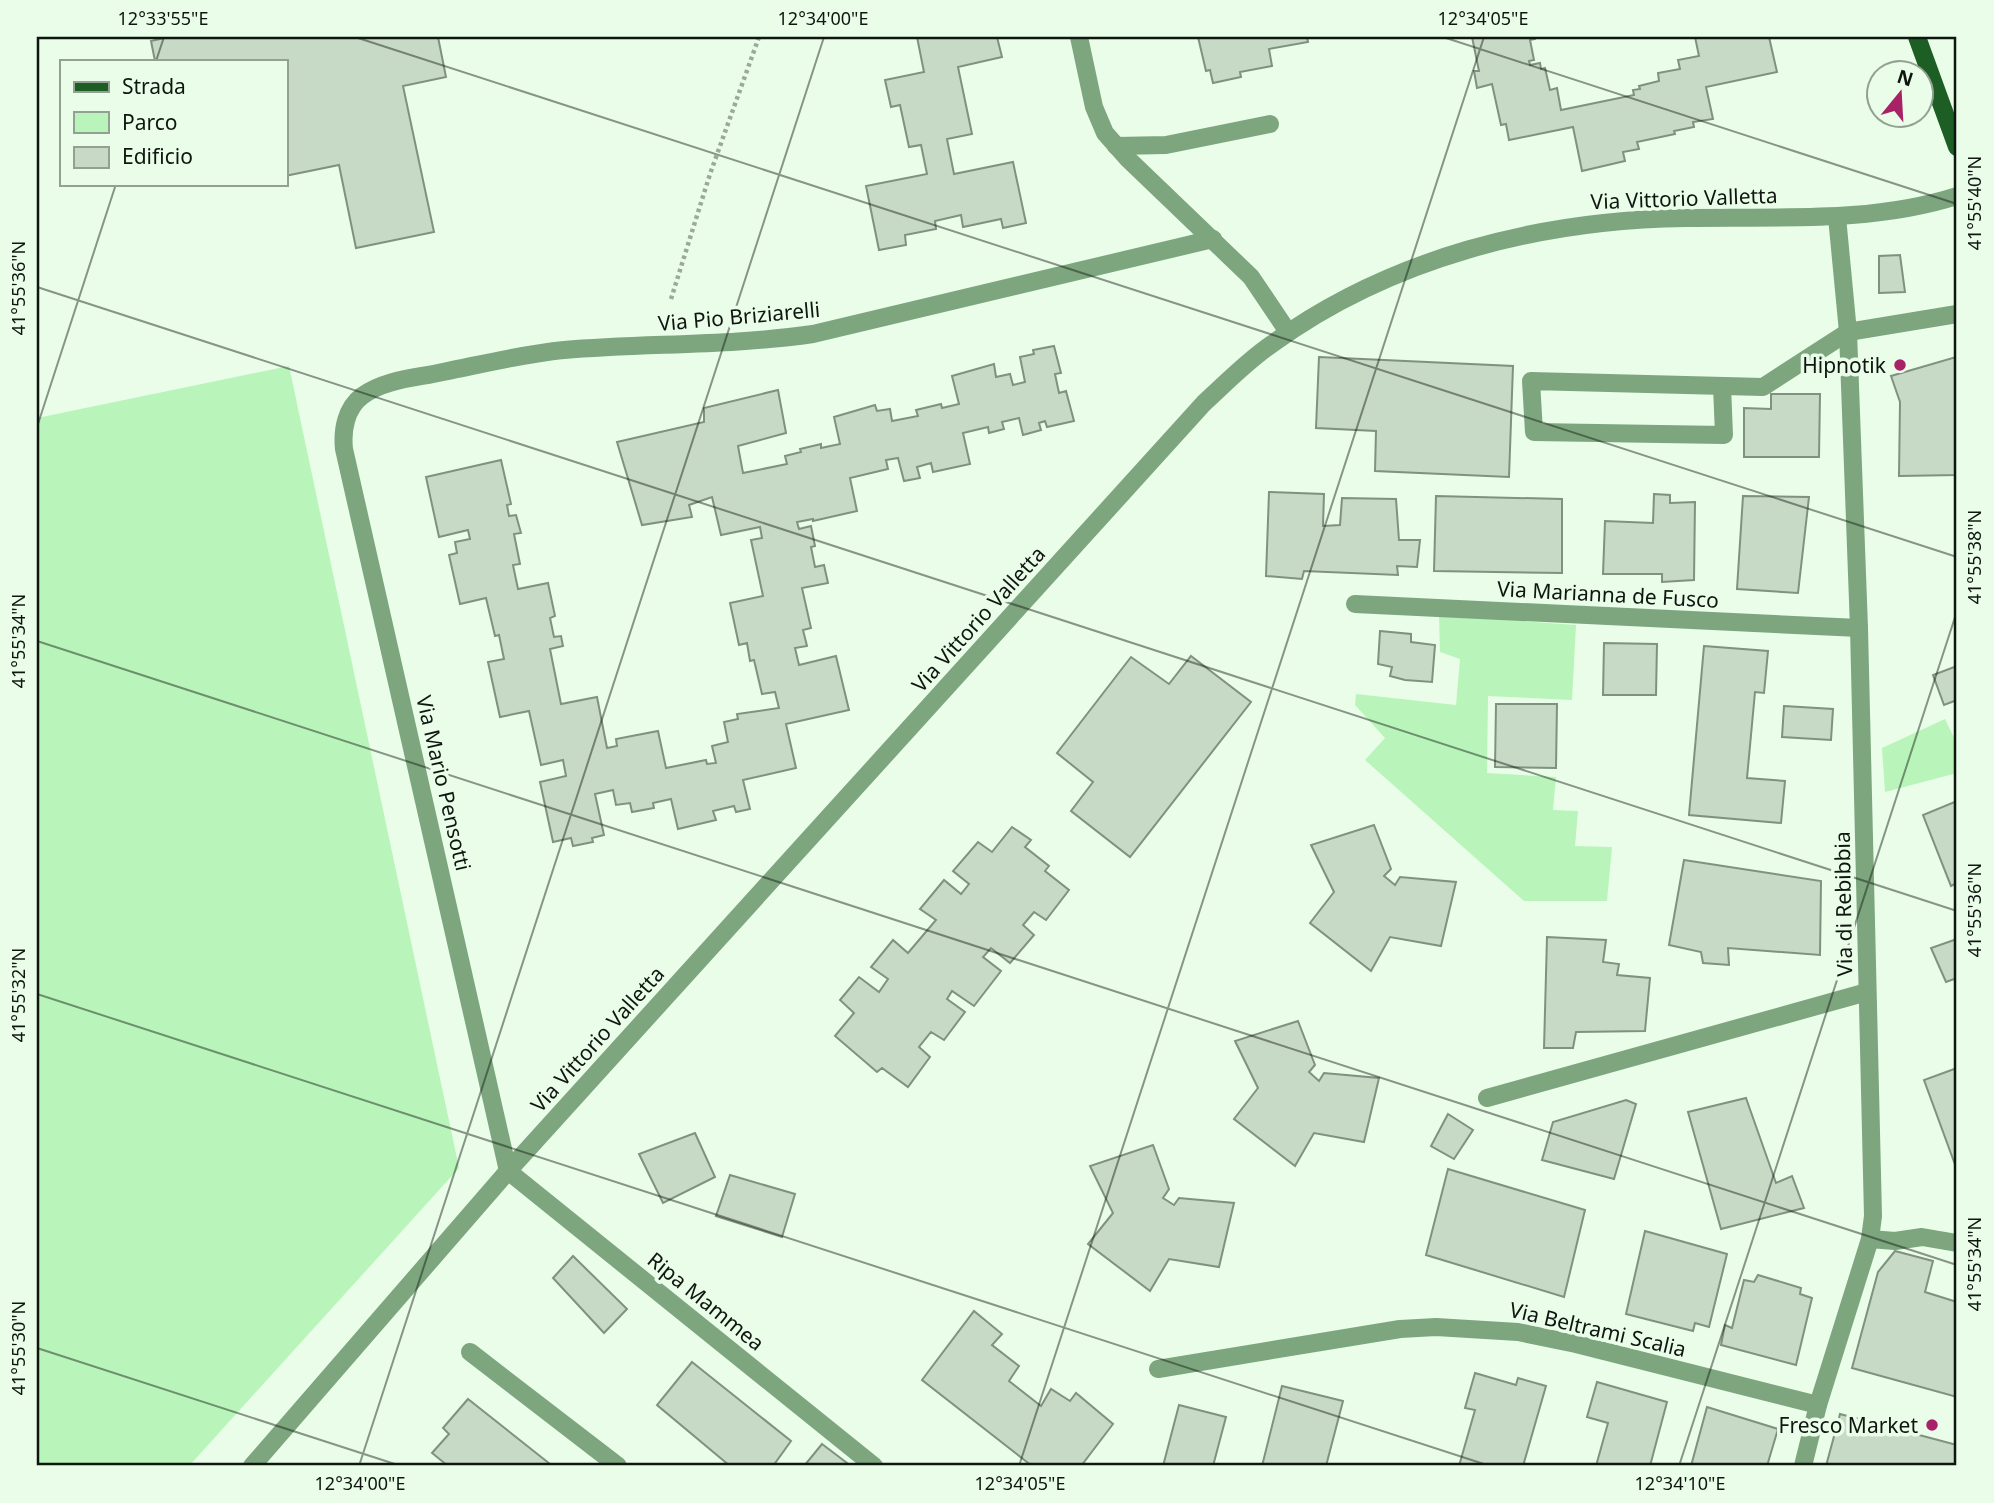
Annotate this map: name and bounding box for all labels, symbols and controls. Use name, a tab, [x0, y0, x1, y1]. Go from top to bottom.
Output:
text: 12°33'55"E	[118, 6, 208, 30]
text: 12°34'00"E	[778, 6, 868, 30]
text: 12°34'05"E	[1438, 6, 1528, 30]
legend	[60, 60, 287, 186]
north arrow	[1864, 60, 1934, 130]
text: N	[1894, 63, 1917, 93]
text: Strada	[122, 72, 186, 100]
text: Parco	[122, 108, 178, 136]
text: Edificio	[122, 142, 193, 170]
text: 41°55'40"N	[1962, 156, 1986, 250]
street label: Via Vittorio Valletta	[1590, 181, 1778, 215]
text: 41°55'36"N	[6, 241, 30, 335]
street label: Via Pio Briziarelli	[657, 295, 821, 337]
place label: Hipnotik	[1802, 351, 1887, 379]
marker: Hipnotik	[1892, 357, 1908, 373]
text: 41°55'38"N	[1962, 510, 1986, 604]
street label: Via Vittorio Valletta	[905, 540, 1051, 698]
street label: Via Marianna de Fusco	[1496, 574, 1720, 614]
text: 41°55'34"N	[6, 594, 30, 688]
street label: Via Mario Pensotti	[410, 693, 478, 873]
street label: Via di Rebibbia	[1828, 831, 1858, 977]
text: 41°55'36"N	[1962, 863, 1986, 957]
text: 41°55'32"N	[6, 948, 30, 1042]
street label: Via Vittorio Valletta	[524, 960, 670, 1118]
text: 41°55'34"N	[1962, 1217, 1986, 1311]
street label: Ripa Mammea	[642, 1245, 770, 1357]
street label: Via Beltrami Scalia	[1507, 1295, 1689, 1363]
text: 41°55'30"N	[6, 1301, 30, 1395]
place label: Fresco Market	[1779, 1411, 1918, 1439]
marker: Fresco Market	[1924, 1417, 1940, 1433]
text: 12°34'00"E	[315, 1471, 405, 1495]
text: 12°34'05"E	[975, 1471, 1065, 1495]
text: 12°34'10"E	[1635, 1471, 1725, 1495]

